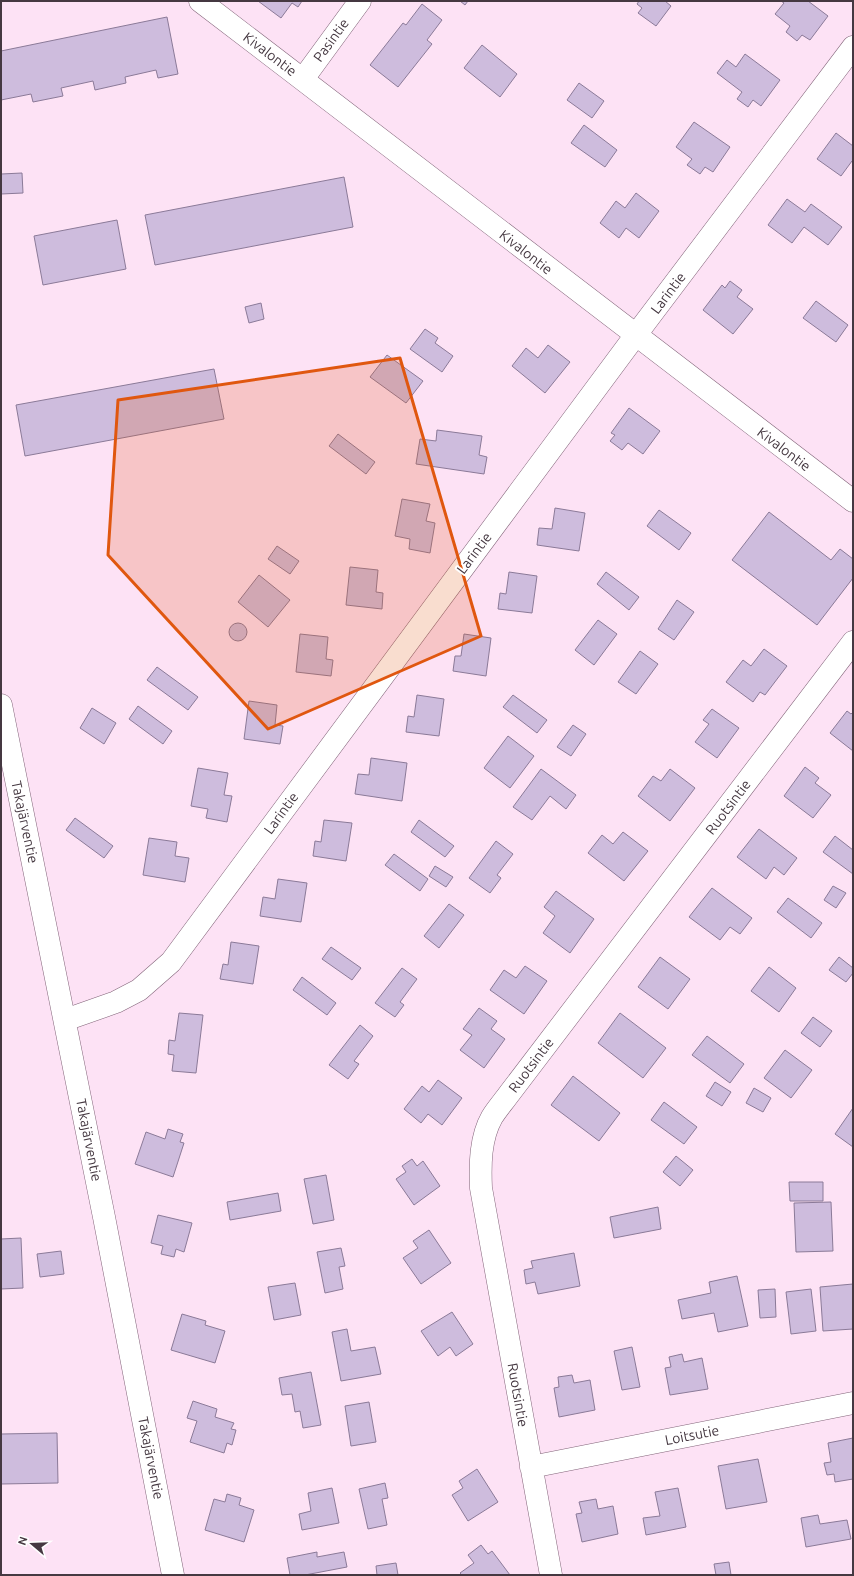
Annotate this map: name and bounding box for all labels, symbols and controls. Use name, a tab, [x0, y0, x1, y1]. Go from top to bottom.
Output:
street label: Pasintie	[310, 15, 352, 65]
street label: Kivalontie	[240, 29, 300, 79]
street label: Kivalontie	[496, 226, 556, 278]
street label: Larintie	[647, 269, 689, 317]
street label: Kivalontie	[754, 424, 814, 474]
street label: Larintie	[453, 529, 495, 577]
street label: Ruotsintie	[702, 776, 754, 838]
street label: Takajärventie	[8, 779, 42, 865]
street label: Larintie	[261, 789, 301, 837]
street label: Ruotsintie	[505, 1034, 557, 1096]
street label: Takajärventie	[73, 1097, 105, 1183]
street label: Ruotsintie	[505, 1362, 531, 1428]
street label: Takajärventie	[135, 1415, 167, 1501]
street label: Loitsutie	[664, 1422, 720, 1448]
north arrow	[12, 1524, 52, 1564]
text: N	[16, 1535, 30, 1547]

